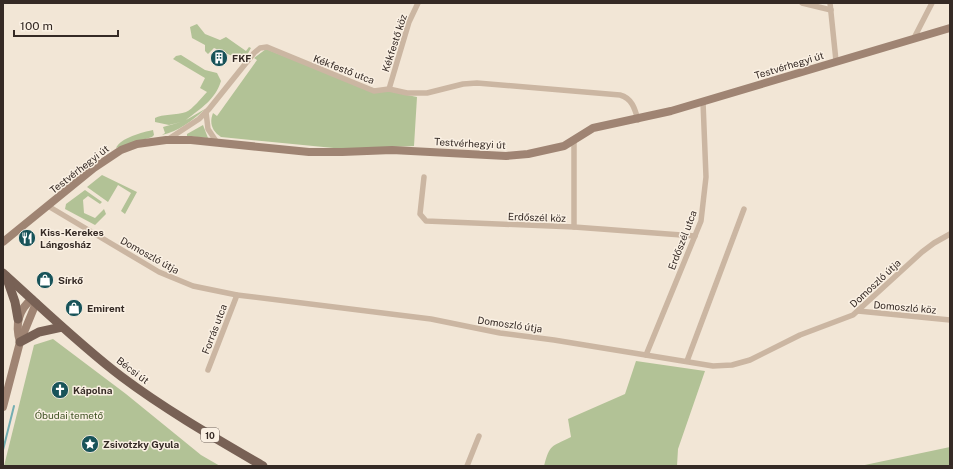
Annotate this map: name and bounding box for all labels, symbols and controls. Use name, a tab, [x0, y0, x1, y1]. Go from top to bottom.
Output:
scale bar	[14, 12, 118, 38]
street label: Kékfestő köz	[379, 12, 409, 73]
text: 100 m	[20, 19, 53, 33]
building icon: FKF	[209, 48, 229, 68]
street label: Testvérhegyi út	[753, 49, 825, 81]
place label: FKF	[232, 52, 251, 64]
street label: Kékfestő utca	[312, 52, 376, 86]
street label: Testvérhegyi út	[434, 135, 506, 151]
street label: Testvérhegyi út	[47, 142, 111, 196]
street label: Erdőszél utca	[665, 209, 699, 271]
street label: Erdőszél köz	[508, 210, 566, 224]
place label: Kiss-Kerekes Lángosház	[40, 226, 104, 250]
restaurant icon: Kiss-Kerekes Lángosház	[17, 228, 37, 248]
street label: Domoszló útja	[118, 234, 182, 276]
street label: Domoszló útja	[847, 256, 903, 310]
shop icon: Sírkő	[35, 270, 55, 290]
place label: Sírkő	[58, 274, 83, 286]
shop icon: Emirent	[64, 298, 84, 318]
street label: Domoszló köz	[873, 298, 937, 316]
place label: Emirent	[87, 302, 125, 314]
street label: Forrás utca	[199, 302, 229, 356]
street label: Domoszló útja	[477, 314, 543, 334]
street label: Bécsi út	[114, 354, 152, 386]
church icon: Kápolna	[50, 380, 70, 400]
place label: Kápolna	[73, 384, 113, 396]
park label: Óbudai temető	[35, 409, 104, 421]
road number: 10	[201, 428, 219, 442]
place icon: Zsivotzky Gyula	[80, 434, 100, 454]
place label: Zsivotzky Gyula	[103, 438, 180, 450]

